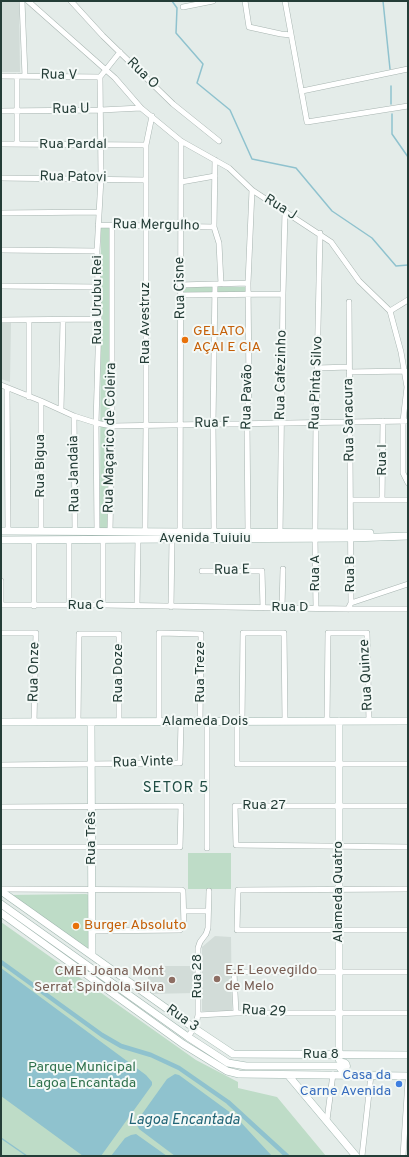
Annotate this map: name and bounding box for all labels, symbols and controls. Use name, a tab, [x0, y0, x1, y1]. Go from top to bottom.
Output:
street label: Rua O	[123, 55, 161, 93]
street label: Rua V	[40, 67, 78, 85]
street label: Rua U	[52, 101, 90, 119]
street label: Rua Pardal	[39, 137, 107, 153]
street label: Rua Patovi	[39, 169, 107, 187]
street label: Rua J	[261, 192, 299, 224]
street label: Rua Mergulho	[112, 217, 200, 235]
street label: Rua Urubu Rei	[90, 255, 106, 345]
street label: Rua Cisne	[172, 257, 190, 319]
street label: Rua Avestruz	[138, 282, 154, 364]
place label: GELATO AÇAI E CIA	[193, 324, 261, 356]
street label: Rua Cafezinho	[273, 330, 291, 420]
marker: GELATO AÇAI E CIA	[180, 335, 190, 345]
street label: Rua Pinta Silvo	[307, 336, 327, 430]
street label: Rua Maçarico de Coleira	[101, 363, 121, 513]
street label: Rua Pavão	[239, 364, 257, 430]
street label: Rua Saracura	[341, 378, 359, 462]
street label: Rua F	[194, 415, 230, 433]
street label: Rua Bigua	[33, 434, 49, 498]
street label: Rua Jandaia	[66, 435, 84, 513]
street label: Rua I	[375, 444, 391, 476]
street label: Avenida Tuiuiu	[159, 531, 251, 547]
street label: Rua A	[308, 554, 324, 592]
street label: Rua B	[343, 556, 359, 592]
street label: Rua E	[214, 562, 250, 580]
street label: Rua C	[68, 598, 104, 614]
street label: Rua D	[271, 600, 309, 616]
street label: Rua Quinze	[357, 639, 377, 711]
street label: Rua Treze	[193, 641, 209, 703]
street label: Rua Onze	[26, 642, 44, 702]
street label: Rua Doze	[111, 643, 127, 703]
street label: Alameda Dois	[162, 714, 248, 730]
street label: Rua Vinte	[112, 754, 174, 772]
district label: SETOR 5	[143, 780, 209, 798]
street label: Rua 27	[242, 798, 286, 814]
street label: Rua Três	[84, 811, 100, 865]
street label: Alameda Quatro	[331, 841, 347, 943]
place label: Burger Absoluto	[84, 918, 186, 934]
marker: Burger Absoluto	[71, 921, 81, 931]
street label: Rua 28	[190, 954, 206, 998]
place label: E.E Leovegildo de Melo	[225, 963, 317, 996]
place label: CMEI Joana Mont Serrat Spindola Silva	[34, 964, 164, 996]
marker: E.E Leovegildo de Melo	[212, 974, 222, 984]
marker: CMEI Joana Mont Serrat Spindola Silva	[167, 975, 177, 985]
street label: Rua 3	[162, 1002, 202, 1036]
street label: Rua 29	[241, 1002, 287, 1022]
street label: Rua 8	[303, 1047, 339, 1063]
park label: Parque Municipal Lagoa Encantada	[28, 1060, 136, 1092]
place label: Casa da Carne Avenida	[300, 1068, 391, 1100]
marker: Casa da Carne Avenida	[394, 1079, 404, 1089]
water label: Lagoa Encantada	[128, 1112, 240, 1130]

